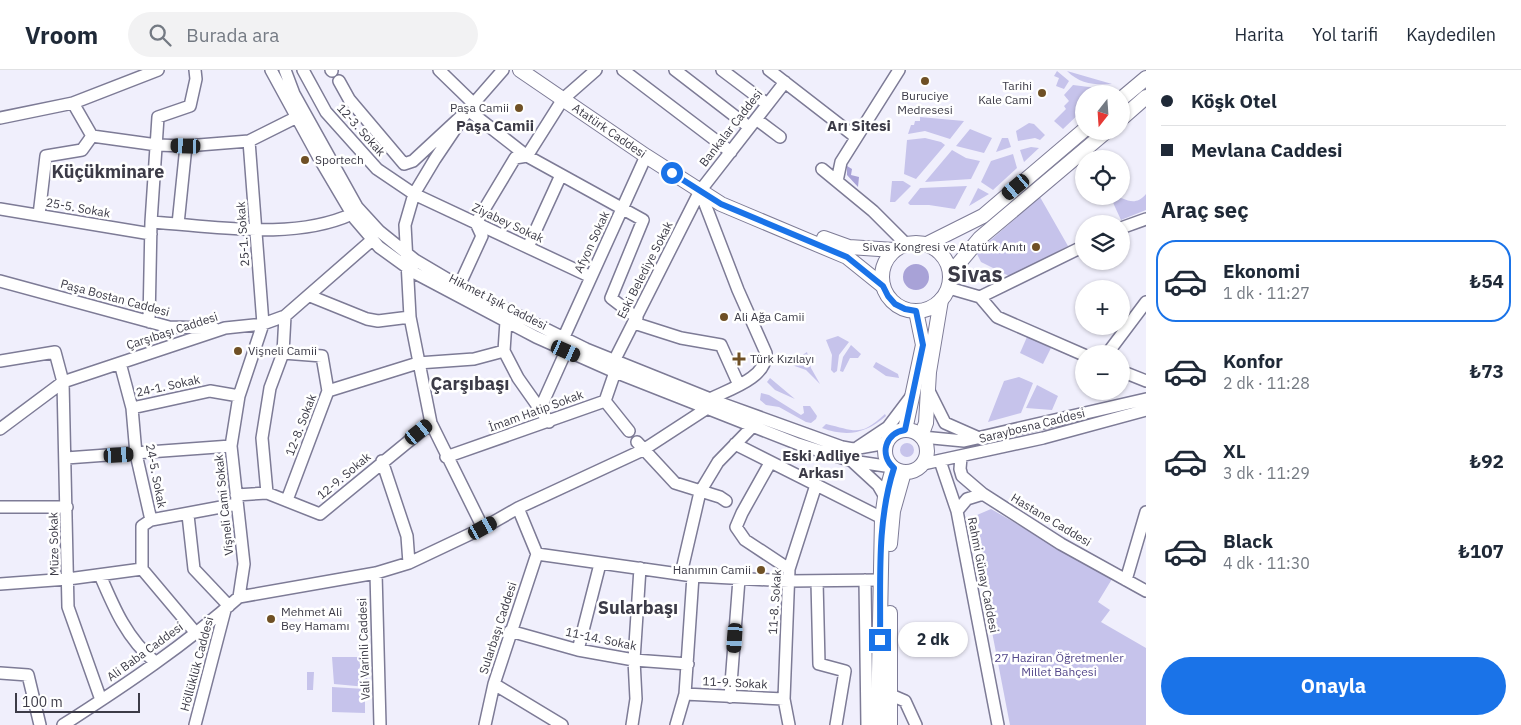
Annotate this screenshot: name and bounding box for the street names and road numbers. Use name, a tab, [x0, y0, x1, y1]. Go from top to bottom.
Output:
street label: Bankalar Caddesi	[696, 86, 765, 169]
street label: 12-3. Sokak	[334, 100, 389, 159]
street label: Atatürk Caddesi	[570, 100, 649, 161]
street label: 25-5. Sokak	[45, 194, 112, 221]
street label: Ziyabey Sokak	[470, 199, 547, 246]
street label: 25-1. Sokak	[233, 200, 252, 267]
street label: Afyon Sokak	[571, 208, 613, 275]
street label: Eski Belediye Sokak	[614, 218, 676, 321]
street label: Hikmet Işık Caddesi	[447, 270, 550, 333]
street label: Paşa Bostan Caddesi	[59, 276, 171, 319]
street label: Çarşıbaşı Caddesi	[124, 309, 220, 352]
street label: 24-1. Sokak	[134, 371, 202, 400]
street label: İmam Hatip Sokak	[486, 386, 586, 435]
street label: 12-8. Sokak	[282, 391, 319, 458]
street label: Saraybosna Caddesi	[977, 405, 1087, 446]
street label: 24-5. Sokak	[143, 442, 170, 510]
street label: 12-9. Sokak	[314, 448, 374, 502]
street label: Vişneli Cami Sokak	[211, 453, 236, 556]
street label: Hastane Caddesi	[1009, 490, 1094, 549]
street label: Müze Sokak	[45, 511, 62, 576]
street label: Rahmi Günay Caddesi	[965, 516, 1002, 634]
street label: 11-8. Sokak	[765, 568, 784, 635]
street label: Sularbaşı Caddesi	[476, 580, 520, 676]
street label: Vali Varinli Caddesi	[354, 598, 373, 700]
street label: Höllüklük Caddesi	[177, 615, 216, 713]
street label: Ali Baba Caddesi	[104, 619, 186, 684]
street label: 11-14. Sokak	[564, 624, 639, 654]
street label: 11-9. Sokak	[702, 673, 769, 692]

